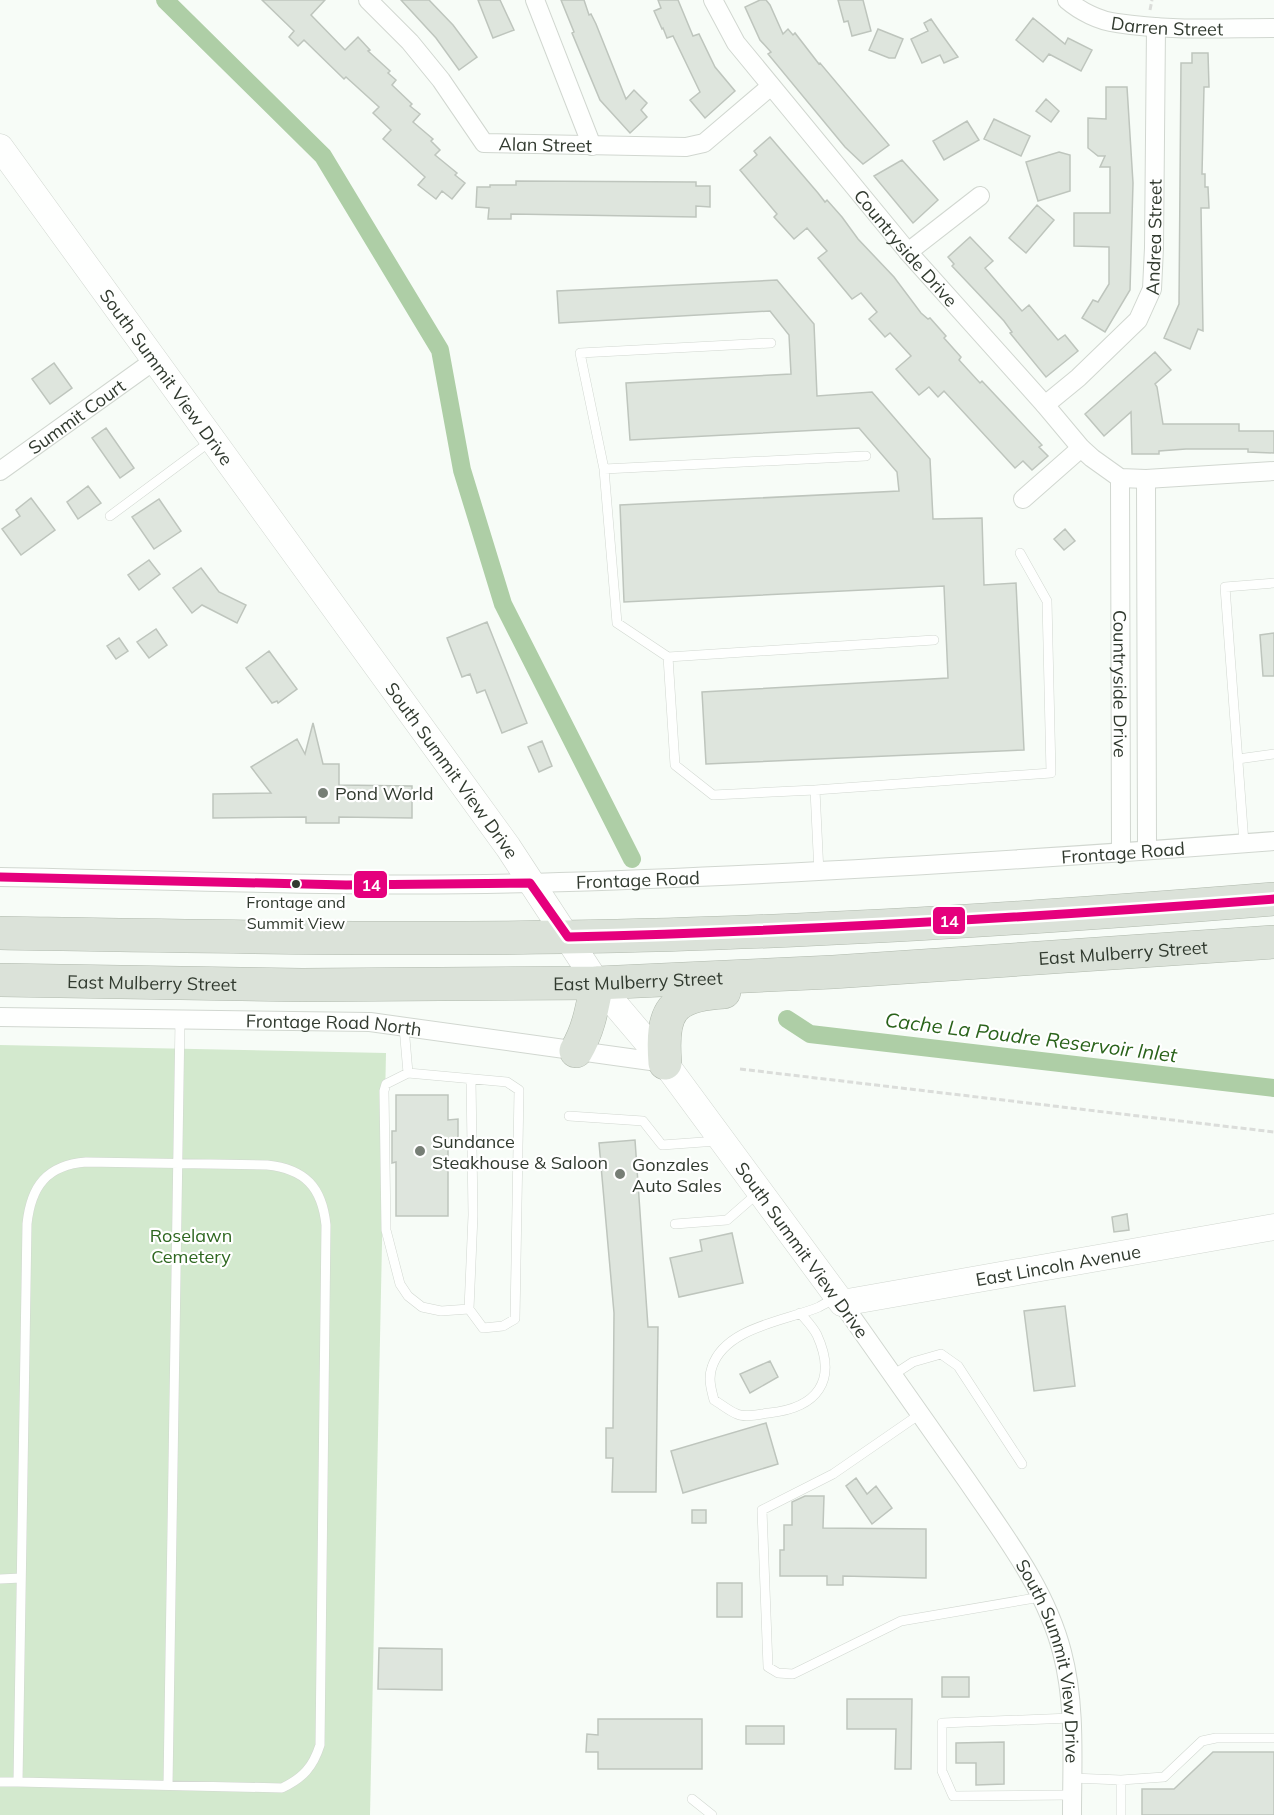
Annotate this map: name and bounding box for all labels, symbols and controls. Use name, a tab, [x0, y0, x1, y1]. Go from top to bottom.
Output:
street label: Darren Street	[1110, 11, 1223, 40]
street label: Alan Street	[498, 132, 592, 157]
street label: Andrea Street	[1140, 179, 1166, 296]
street label: Countryside Drive	[849, 184, 963, 311]
street label: South Summit View Drive	[95, 284, 239, 470]
street label: Summit Court	[23, 374, 130, 459]
street label: Countryside Drive	[1109, 610, 1132, 758]
street label: South Summit View Drive	[381, 677, 524, 863]
place label: Pond World	[335, 782, 434, 805]
marker: Pond World	[316, 786, 330, 800]
street label: Frontage Road	[1061, 836, 1186, 868]
street label: Frontage Road	[576, 865, 700, 893]
line badge: 14	[353, 870, 388, 899]
text: 14	[361, 875, 381, 895]
marker: Frontage and Summit View	[290, 878, 302, 890]
place label: Frontage and Summit View	[246, 892, 346, 933]
line badge: 14	[932, 906, 966, 935]
text: 14	[939, 911, 959, 931]
street label: East Mulberry Street	[1038, 935, 1208, 969]
street label: East Mulberry Street	[553, 966, 723, 995]
street label: East Mulberry Street	[67, 970, 237, 995]
water label: Cache La Poudre Reservoir Inlet	[884, 1007, 1179, 1067]
street label: Frontage Road North	[246, 1009, 423, 1041]
place label: Sundance Steakhouse & Saloon	[432, 1130, 608, 1174]
marker: Sundance Steakhouse & Saloon	[413, 1144, 427, 1158]
place label: Gonzales Auto Sales	[632, 1153, 722, 1197]
street label: South Summit View Drive	[730, 1157, 874, 1343]
marker: Gonzales Auto Sales	[613, 1167, 627, 1181]
park label: Roselawn Cemetery	[150, 1224, 232, 1268]
street label: East Lincoln Avenue	[974, 1239, 1142, 1291]
street label: South Summit View Drive	[1011, 1555, 1084, 1763]

